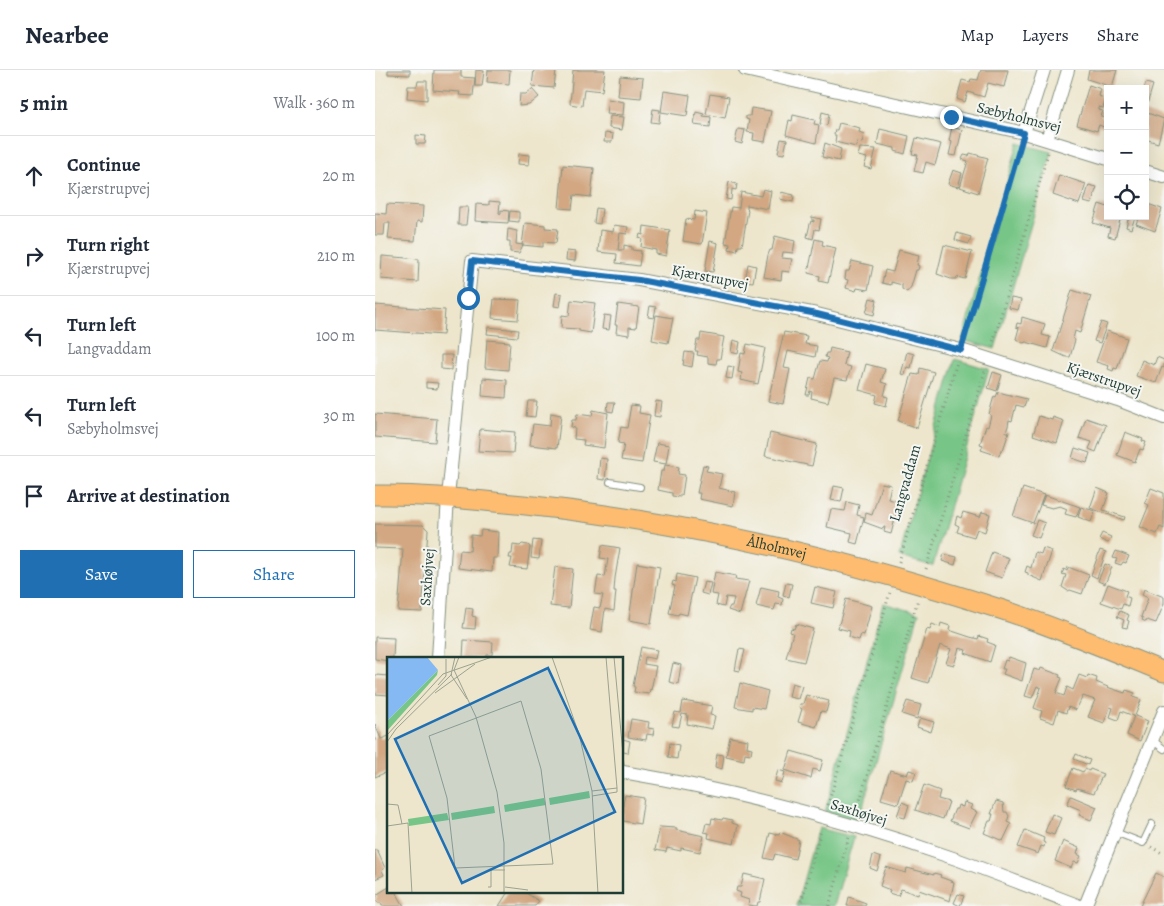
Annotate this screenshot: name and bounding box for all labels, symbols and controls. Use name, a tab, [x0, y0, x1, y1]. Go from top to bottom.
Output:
text: Nearbee	[25, 19, 109, 51]
text: Map	[961, 23, 994, 47]
text: Layers	[1022, 23, 1069, 47]
text: Share	[1097, 23, 1139, 47]
map controls	[1104, 85, 1149, 220]
button: +	[1104, 85, 1149, 130]
text: 5 min	[20, 89, 68, 117]
text: Walk · 360 m	[273, 92, 355, 114]
street label: Sæbyholmsvej	[975, 97, 1063, 137]
route end	[940, 106, 963, 129]
button: −	[1104, 130, 1149, 175]
text: Continue	[67, 152, 141, 178]
icon: ahead	[20, 162, 48, 190]
text: 20 m	[322, 165, 355, 187]
button: locate	[1104, 175, 1149, 220]
text: Kjærstrupvej	[67, 178, 150, 200]
text: Turn right	[67, 232, 149, 258]
icon: right	[20, 242, 48, 270]
text: 210 m	[317, 245, 355, 267]
text: Kjærstrupvej	[67, 258, 150, 280]
street label: Kjærstrupvej	[670, 260, 750, 294]
route start	[457, 287, 480, 310]
text: Turn left	[67, 312, 136, 338]
icon: left	[20, 322, 48, 350]
text: 100 m	[316, 325, 355, 347]
text: Langvaddam	[67, 338, 152, 360]
street label: Kjærstrupvej	[1064, 357, 1144, 401]
text: Turn left	[67, 392, 136, 418]
icon: left	[20, 402, 48, 430]
text: 30 m	[323, 405, 355, 427]
text: Sæbyholmsvej	[67, 418, 159, 440]
street label: Langvaddam	[884, 442, 926, 524]
icon: arrive	[20, 482, 48, 510]
text: Arrive at destination	[67, 483, 230, 509]
street label: Ålholmvej	[744, 531, 809, 564]
street label: Saxhøjvej	[415, 547, 439, 607]
button: Save	[20, 550, 183, 598]
button: Share	[193, 550, 355, 598]
inset map	[387, 657, 624, 894]
street label: Saxhøjvej	[828, 794, 890, 830]

